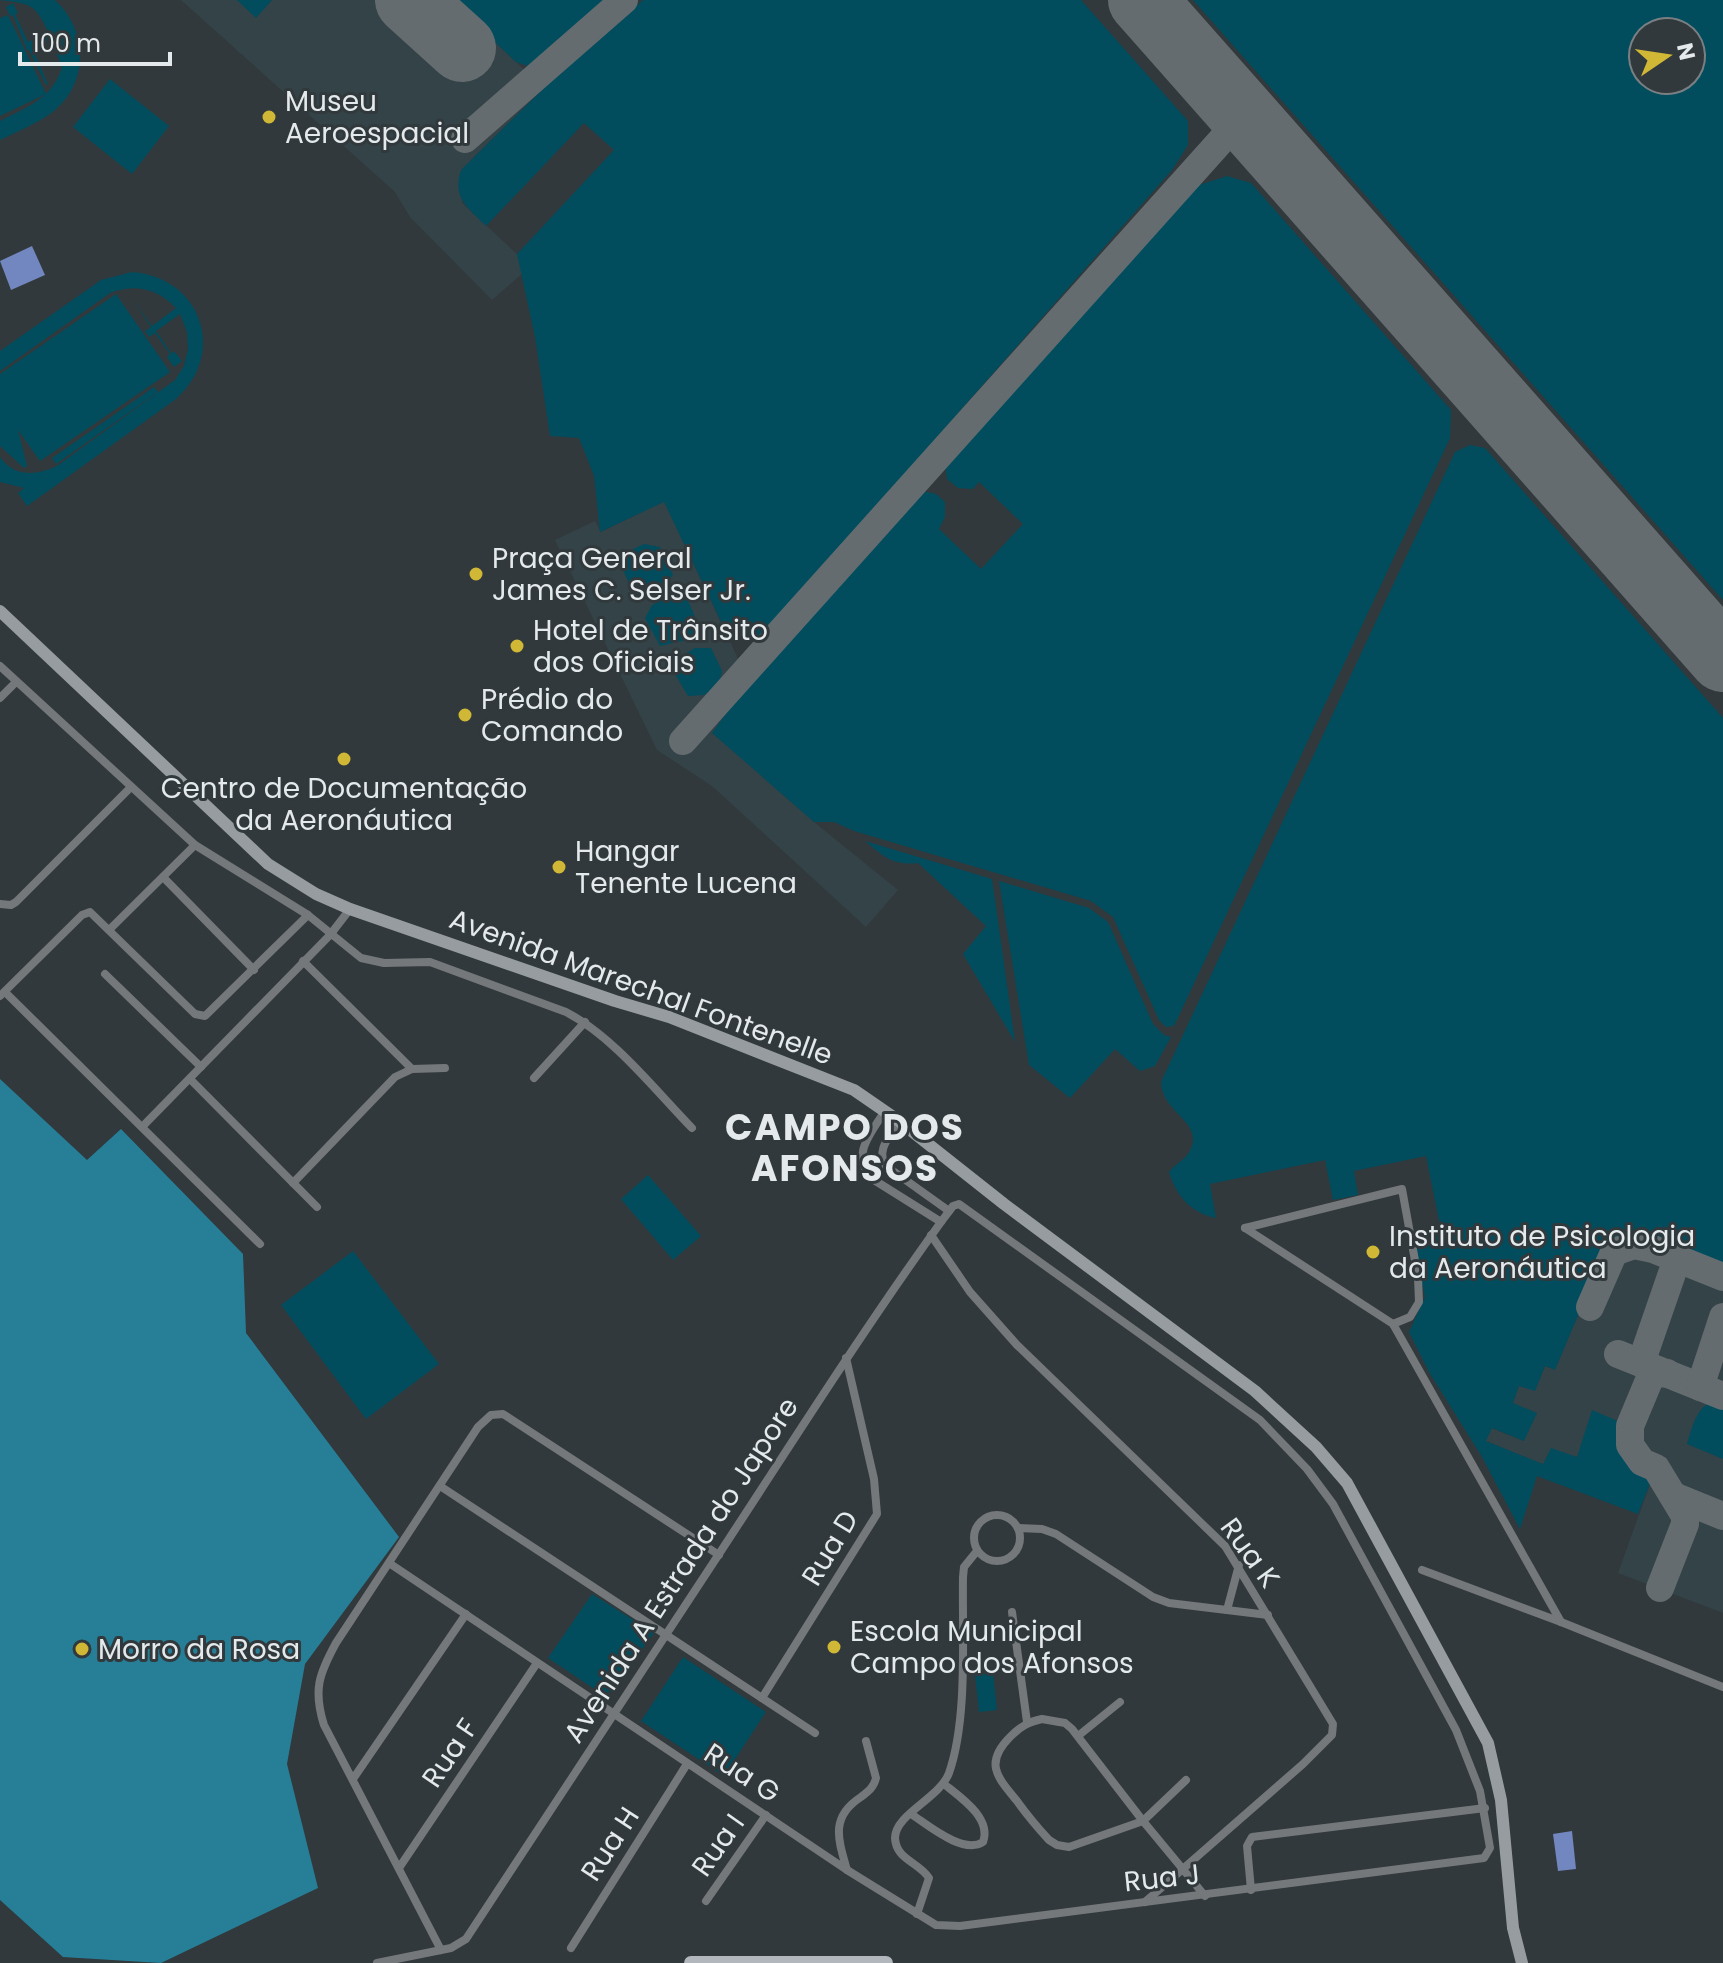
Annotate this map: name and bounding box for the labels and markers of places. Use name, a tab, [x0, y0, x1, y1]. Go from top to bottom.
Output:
place label: Museu Aeroespacial	[285, 82, 469, 153]
marker: Museu Aeroespacial	[260, 108, 278, 126]
place label: Praça General James C. Selser Jr.	[492, 539, 751, 610]
marker: Praça General James C. Selser Jr.	[467, 565, 485, 583]
place label: Hotel de Trânsito dos Oficiais	[533, 611, 768, 682]
marker: Hotel de Trânsito dos Oficiais	[508, 637, 526, 655]
place label: Prédio do Comando	[481, 680, 623, 751]
marker: Prédio do Comando	[456, 706, 474, 724]
marker: Centro de Documentação da Aeronáutica	[335, 750, 353, 768]
place label: Centro de Documentação da Aeronáutica	[161, 769, 527, 840]
place label: Hangar Tenente Lucena	[575, 832, 797, 903]
marker: Hangar Tenente Lucena	[550, 858, 568, 876]
place label: Instituto de Psicologia da Aeronáutica	[1389, 1217, 1695, 1288]
marker: Instituto de Psicologia da Aeronáutica	[1364, 1243, 1382, 1261]
place label: Escola Municipal Campo dos Afonsos	[850, 1612, 1134, 1683]
place label: Morro da Rosa	[98, 1630, 300, 1669]
marker: Escola Municipal Campo dos Afonsos	[825, 1638, 843, 1656]
marker: Morro da Rosa	[73, 1640, 91, 1658]

